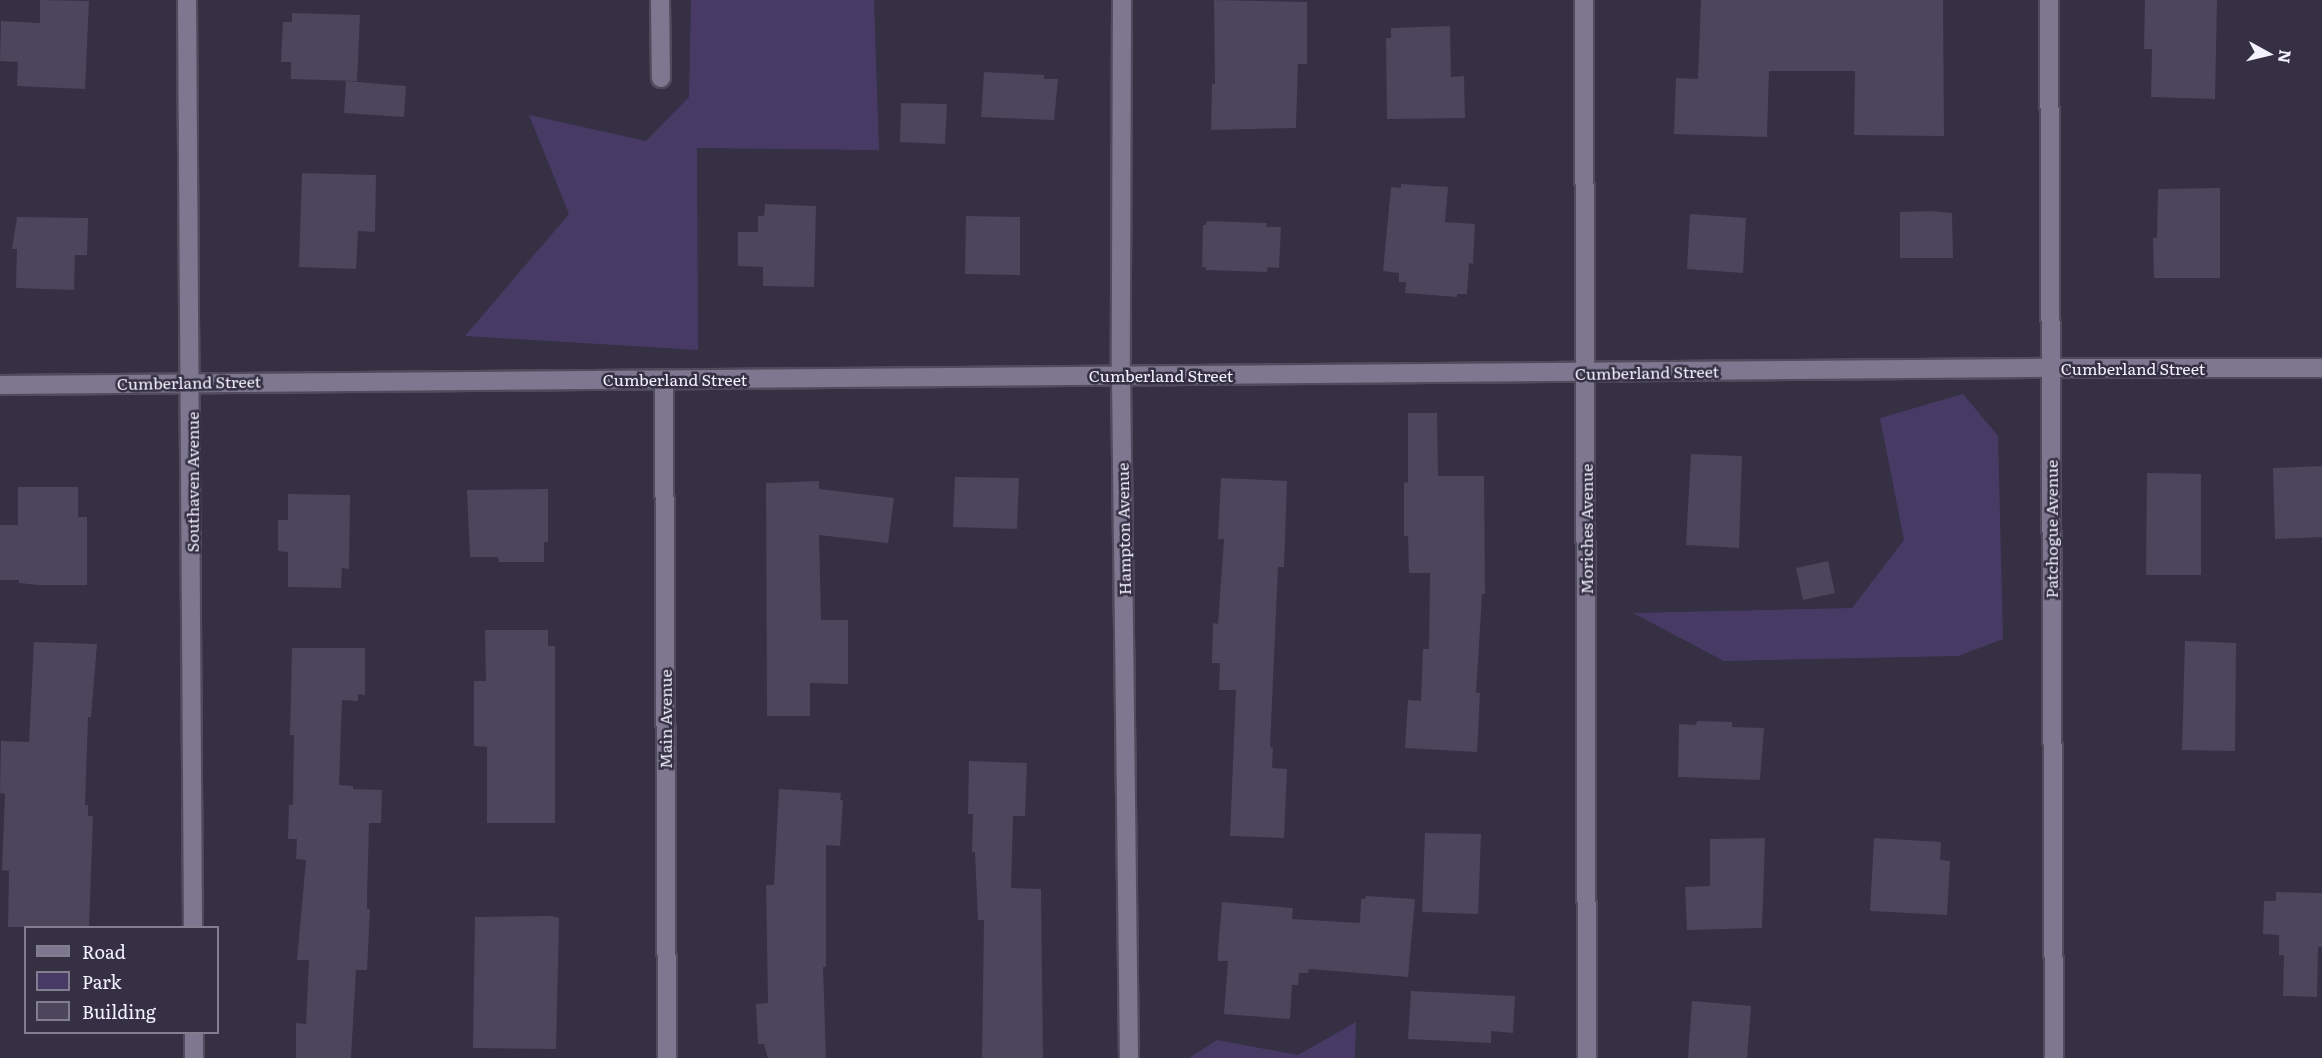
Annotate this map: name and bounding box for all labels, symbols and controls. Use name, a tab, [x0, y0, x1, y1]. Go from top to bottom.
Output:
north arrow	[2238, 24, 2298, 84]
text: N	[2273, 48, 2299, 65]
street label: Cumberland Street	[2061, 358, 2205, 378]
street label: Cumberland Street	[1575, 361, 1719, 383]
street label: Cumberland Street	[1089, 365, 1233, 385]
street label: Cumberland Street	[603, 369, 747, 389]
street label: Cumberland Street	[117, 371, 261, 393]
street label: Southaven Avenue	[182, 412, 202, 552]
street label: Patchogue Avenue	[2041, 460, 2061, 598]
street label: Hampton Avenue	[1112, 463, 1134, 595]
street label: Moriches Avenue	[1576, 464, 1596, 594]
street label: Main Avenue	[655, 669, 675, 769]
legend	[24, 926, 219, 1034]
text: Road	[82, 938, 126, 965]
text: Park	[82, 968, 121, 995]
text: Building	[82, 998, 156, 1025]

